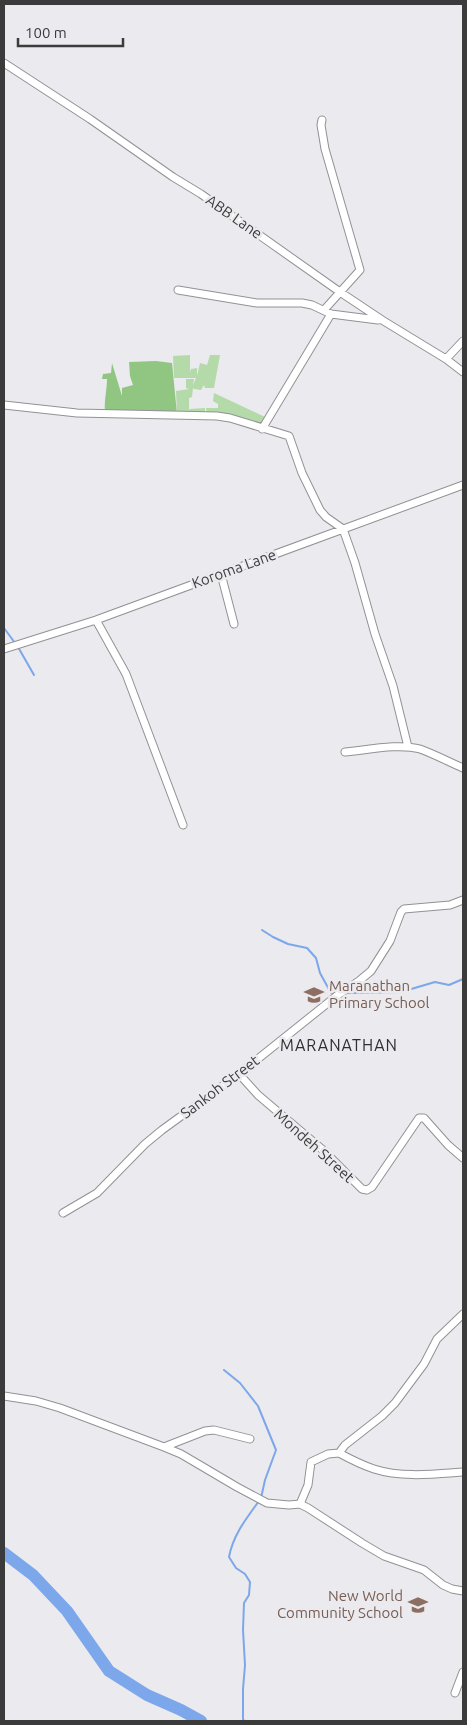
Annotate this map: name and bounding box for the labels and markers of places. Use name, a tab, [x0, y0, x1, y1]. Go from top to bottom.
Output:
place label: Maranathan Primary School	[329, 977, 430, 1011]
school or university icon: Maranathan Primary School	[303, 984, 325, 1006]
place label: New World Community School	[277, 1587, 403, 1621]
school or university icon: New World Community School	[407, 1594, 429, 1616]

